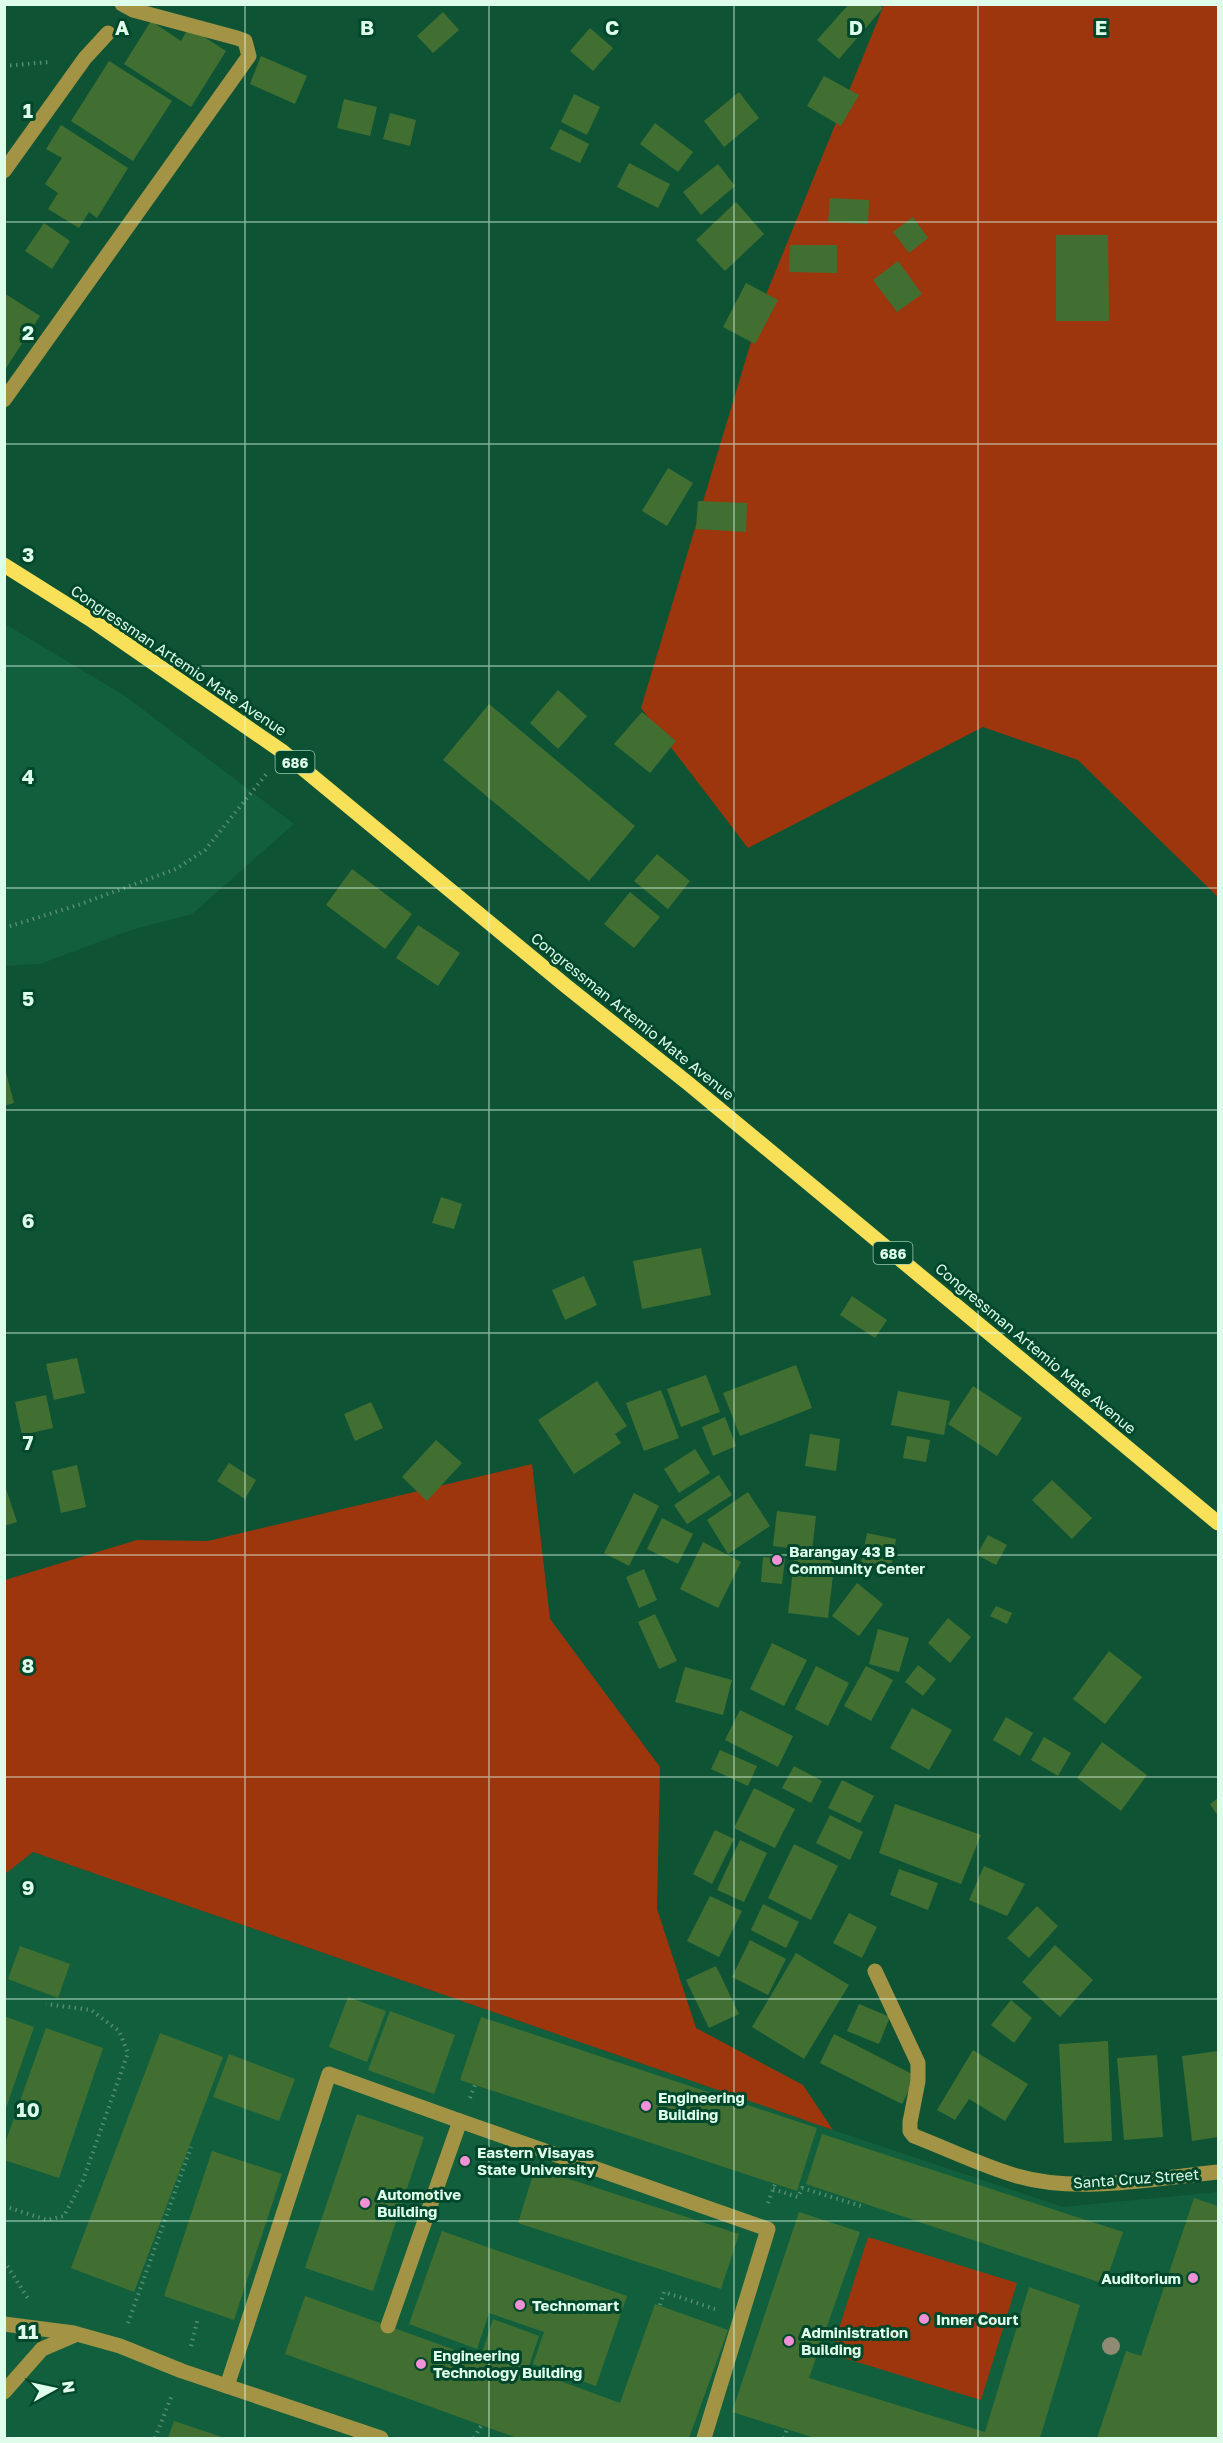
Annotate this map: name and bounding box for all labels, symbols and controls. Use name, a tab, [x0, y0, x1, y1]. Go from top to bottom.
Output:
text: A	[115, 15, 129, 39]
text: B	[360, 15, 374, 39]
text: C	[605, 15, 619, 39]
text: D	[849, 15, 863, 39]
text: E	[1095, 15, 1107, 39]
text: 1	[23, 98, 33, 122]
text: 2	[22, 320, 34, 344]
text: 3	[22, 542, 34, 566]
street label: Congressman Artemio Mate Avenue	[68, 581, 290, 739]
road number: 686	[276, 751, 314, 773]
text: 4	[22, 764, 34, 788]
street label: Congressman Artemio Mate Avenue	[528, 928, 738, 1104]
text: 5	[22, 986, 34, 1010]
text: 6	[22, 1208, 34, 1232]
road number: 686	[874, 1242, 912, 1264]
street label: Congressman Artemio Mate Avenue	[932, 1259, 1140, 1437]
text: 7	[23, 1430, 34, 1454]
place label: Barangay 43 B Community Center	[789, 1542, 925, 1577]
marker: Barangay 43 B Community Center	[770, 1553, 784, 1567]
text: 8	[22, 1653, 34, 1677]
text: 9	[22, 1875, 34, 1899]
place label: Engineering Building	[658, 2088, 745, 2123]
text: 10	[16, 2097, 40, 2121]
marker: Engineering Building	[639, 2099, 653, 2113]
place label: Eastern Visayas State University	[477, 2143, 595, 2178]
marker: Eastern Visayas State University	[458, 2154, 472, 2168]
street label: Santa Cruz Street	[1072, 2165, 1200, 2191]
place label: Automotive Building	[377, 2185, 461, 2220]
marker: Automotive Building	[358, 2196, 372, 2210]
place label: Auditorium	[1101, 2269, 1181, 2287]
marker: Auditorium	[1186, 2271, 1200, 2285]
place label: Technomart	[532, 2296, 619, 2314]
marker: Technomart	[513, 2298, 527, 2312]
place label: Inner Court	[936, 2310, 1018, 2328]
marker: Inner Court	[917, 2312, 931, 2326]
text: 11	[18, 2319, 38, 2343]
place label: Administration Building	[801, 2323, 908, 2358]
marker: Administration Building	[782, 2334, 796, 2348]
place label: Engineering Technology Building	[433, 2346, 582, 2381]
marker: Engineering Technology Building	[414, 2357, 428, 2371]
north arrow	[24, 2359, 84, 2419]
text: N	[58, 2379, 80, 2394]

